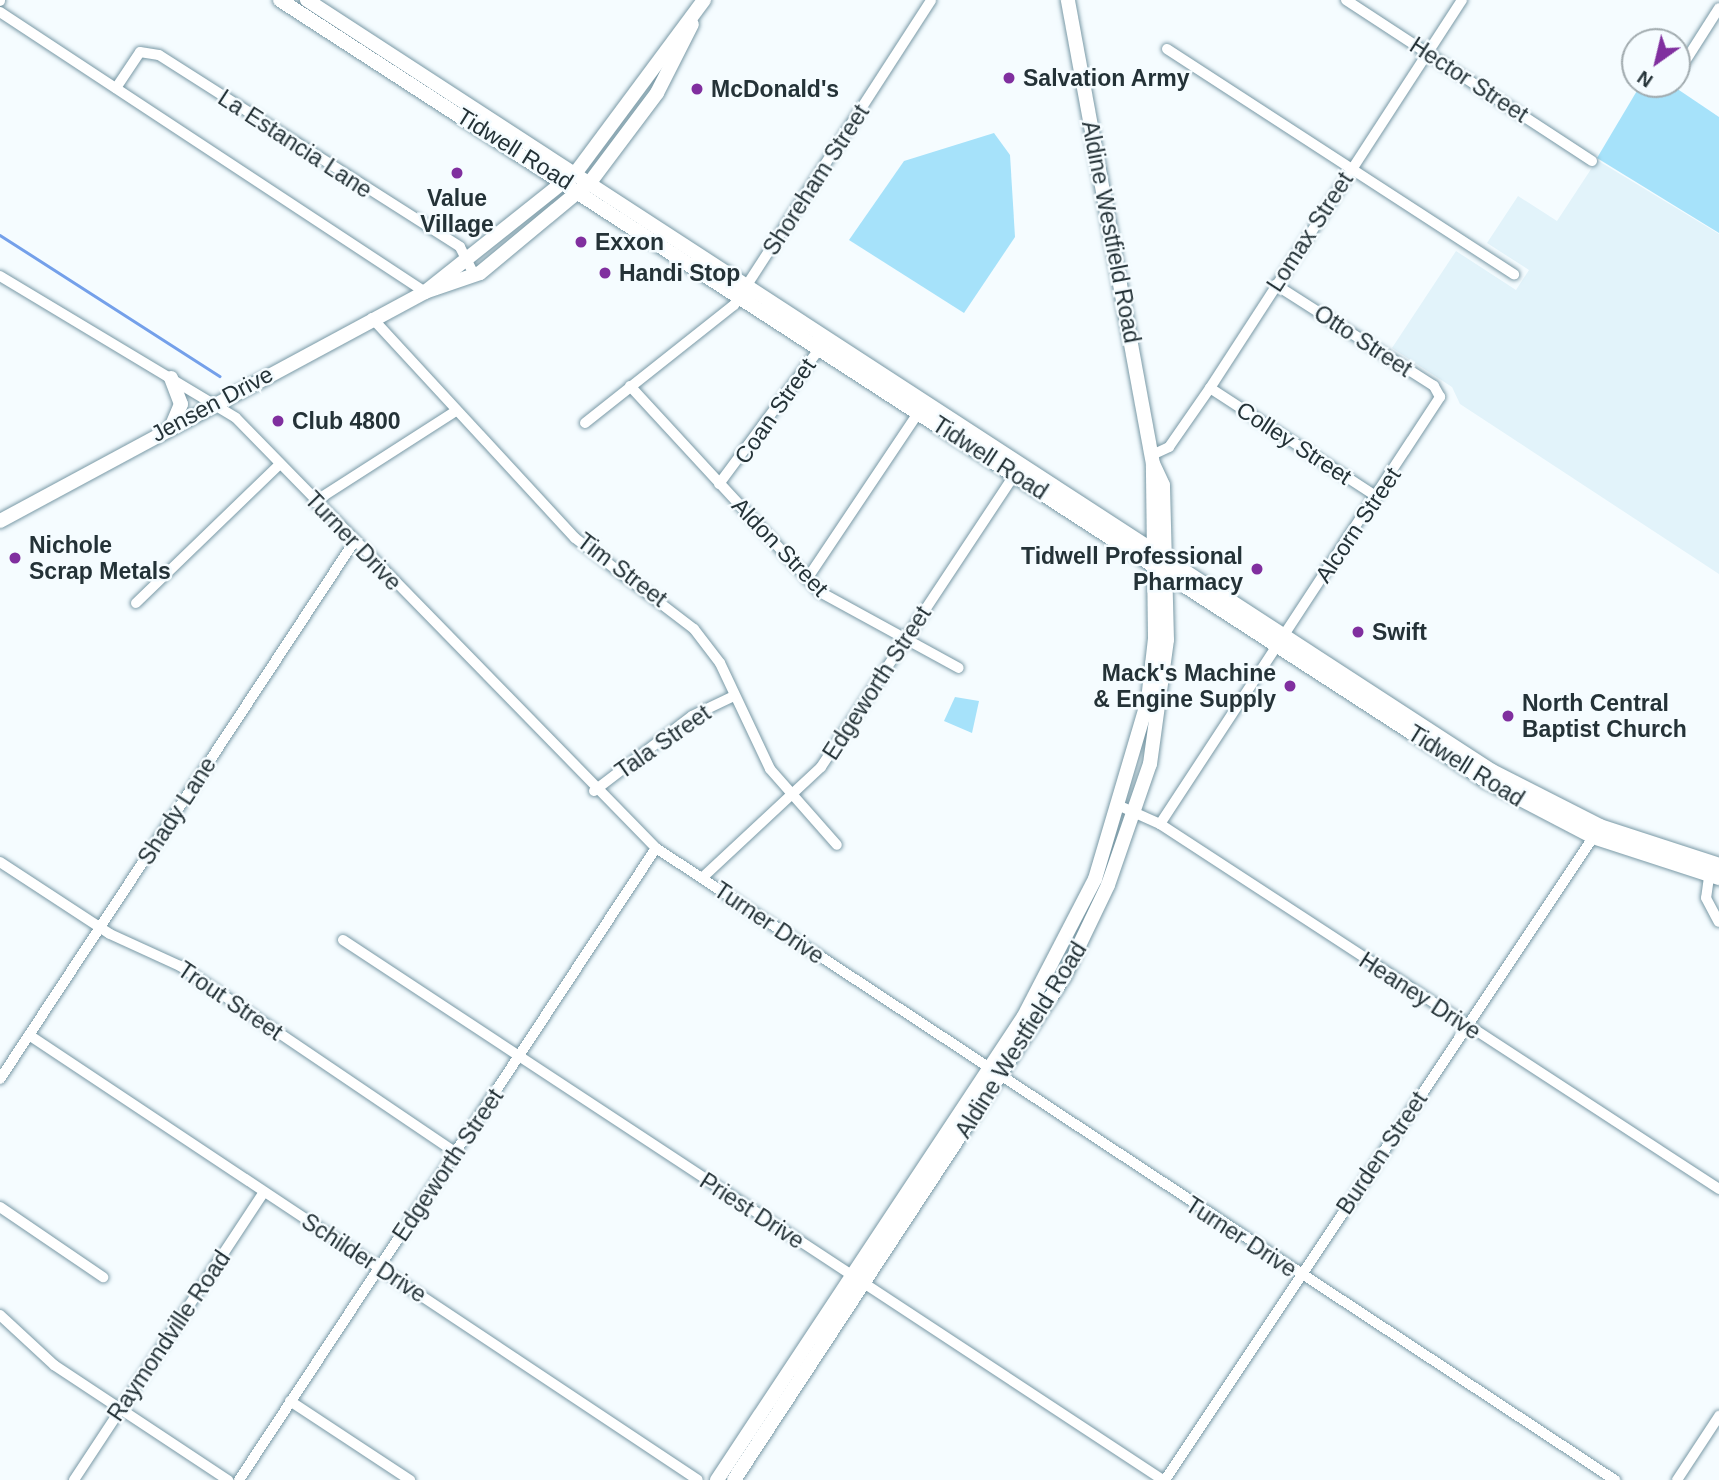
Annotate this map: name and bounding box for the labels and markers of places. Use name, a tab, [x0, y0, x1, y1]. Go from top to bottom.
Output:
place label: Salvation Army	[1023, 64, 1190, 92]
marker: Salvation Army	[1001, 70, 1017, 86]
place label: McDonald's	[711, 75, 839, 103]
marker: McDonald's	[689, 81, 705, 97]
marker: Value Village	[449, 165, 465, 181]
place label: Value Village	[420, 184, 494, 238]
place label: Exxon	[595, 228, 664, 256]
marker: Exxon	[573, 234, 589, 250]
place label: Handi Stop	[619, 259, 740, 287]
marker: Handi Stop	[597, 265, 613, 281]
place label: Club 4800	[292, 407, 401, 435]
marker: Club 4800	[270, 413, 286, 429]
place label: Nichole Scrap Metals	[29, 531, 171, 585]
place label: Tidwell Professional Pharmacy	[1021, 542, 1243, 596]
marker: Nichole Scrap Metals	[7, 550, 23, 566]
marker: Tidwell Professional Pharmacy	[1249, 561, 1265, 577]
place label: Swift	[1372, 618, 1427, 646]
marker: Swift	[1350, 624, 1366, 640]
place label: Mack's Machine & Engine Supply	[1093, 659, 1276, 713]
marker: Mack's Machine & Engine Supply	[1282, 678, 1298, 694]
place label: North Central Baptist Church	[1522, 689, 1687, 743]
marker: North Central Baptist Church	[1500, 708, 1516, 724]

